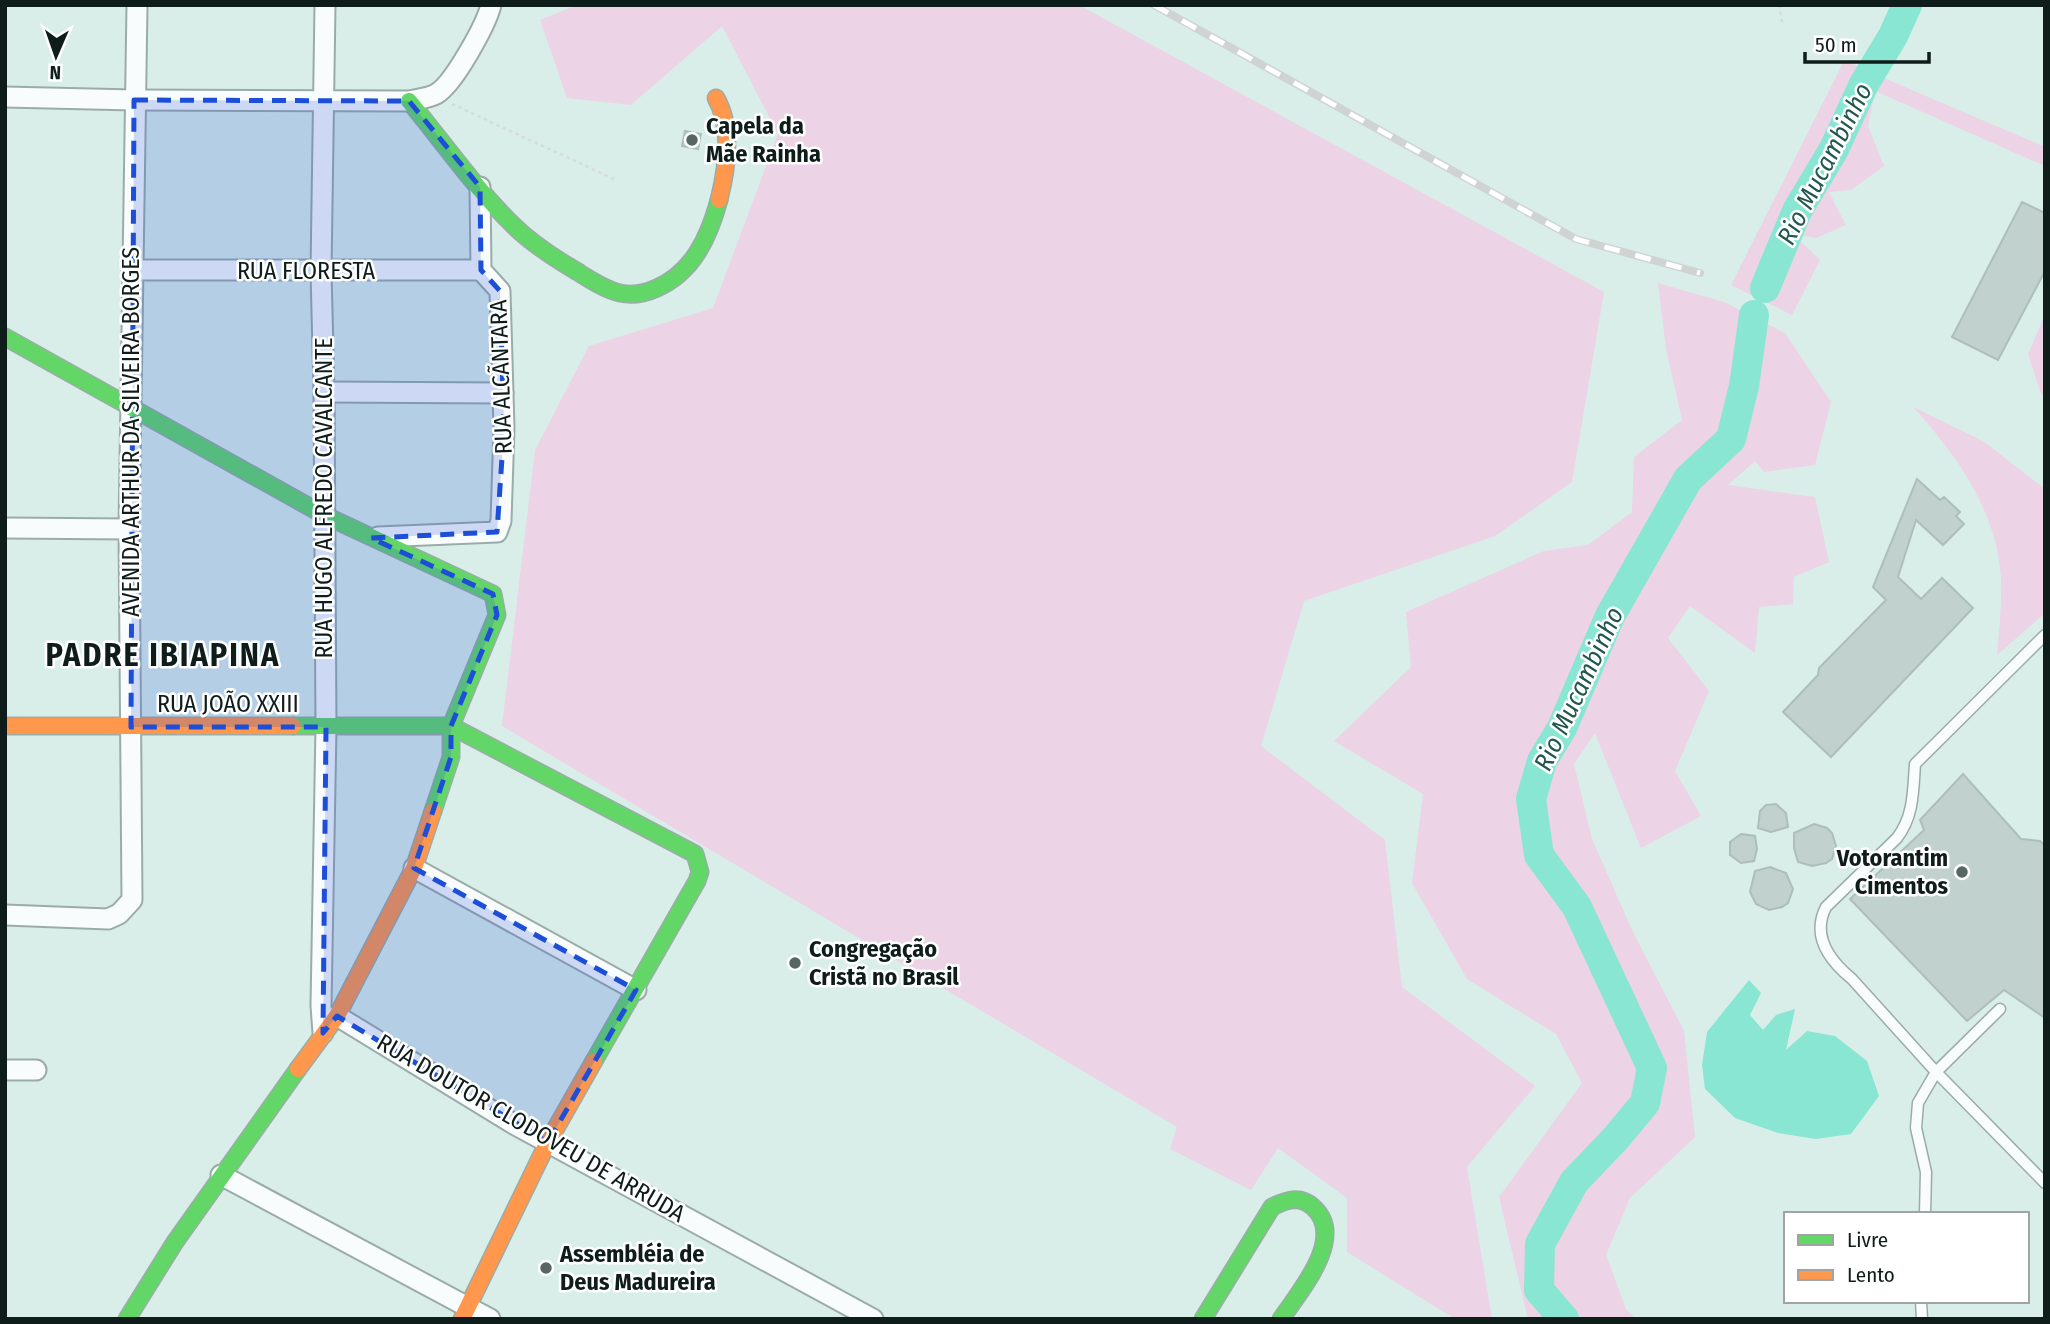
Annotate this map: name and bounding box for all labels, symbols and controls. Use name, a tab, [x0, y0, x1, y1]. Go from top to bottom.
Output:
north arrow	[21, 21, 91, 91]
scale bar	[1805, 21, 1929, 65]
text: 50 m	[1815, 32, 1857, 58]
text: N	[49, 61, 62, 84]
water label: Rio Mucambinho	[1771, 78, 1879, 250]
place label: Capela da Mãe Rainha	[706, 112, 821, 168]
marker: Capela da Mãe Rainha	[684, 132, 700, 148]
street label: AVENIDA ARTHUR DA SILVEIRA BORGES	[117, 247, 145, 617]
street label: RUA FLORESTA	[237, 257, 375, 285]
street label: RUA ALCÃNTARA	[484, 299, 518, 455]
street label: RUA HUGO ALFREDO CAVALCANTE	[310, 337, 338, 659]
water label: Rio Mucambinho	[1528, 602, 1630, 776]
district label: PADRE IBIAPINA	[46, 636, 280, 674]
street label: RUA JOÃO XXIII	[157, 690, 299, 718]
place label: Votorantim Cimentos	[1836, 844, 1948, 900]
marker: Votorantim Cimentos	[1954, 864, 1970, 880]
place label: Congregação Cristã no Brasil	[809, 935, 959, 991]
marker: Congregação Cristã no Brasil	[787, 955, 803, 971]
street label: RUA DOUTOR CLODOVEU DE ARRUDA	[372, 1028, 690, 1228]
legend	[1784, 1212, 2029, 1303]
text: Livre	[1847, 1227, 1888, 1253]
place label: Assembléia de Deus Madureira	[559, 1240, 716, 1296]
marker: Assembléia de Deus Madureira	[538, 1260, 554, 1276]
text: Lento	[1847, 1262, 1895, 1288]

